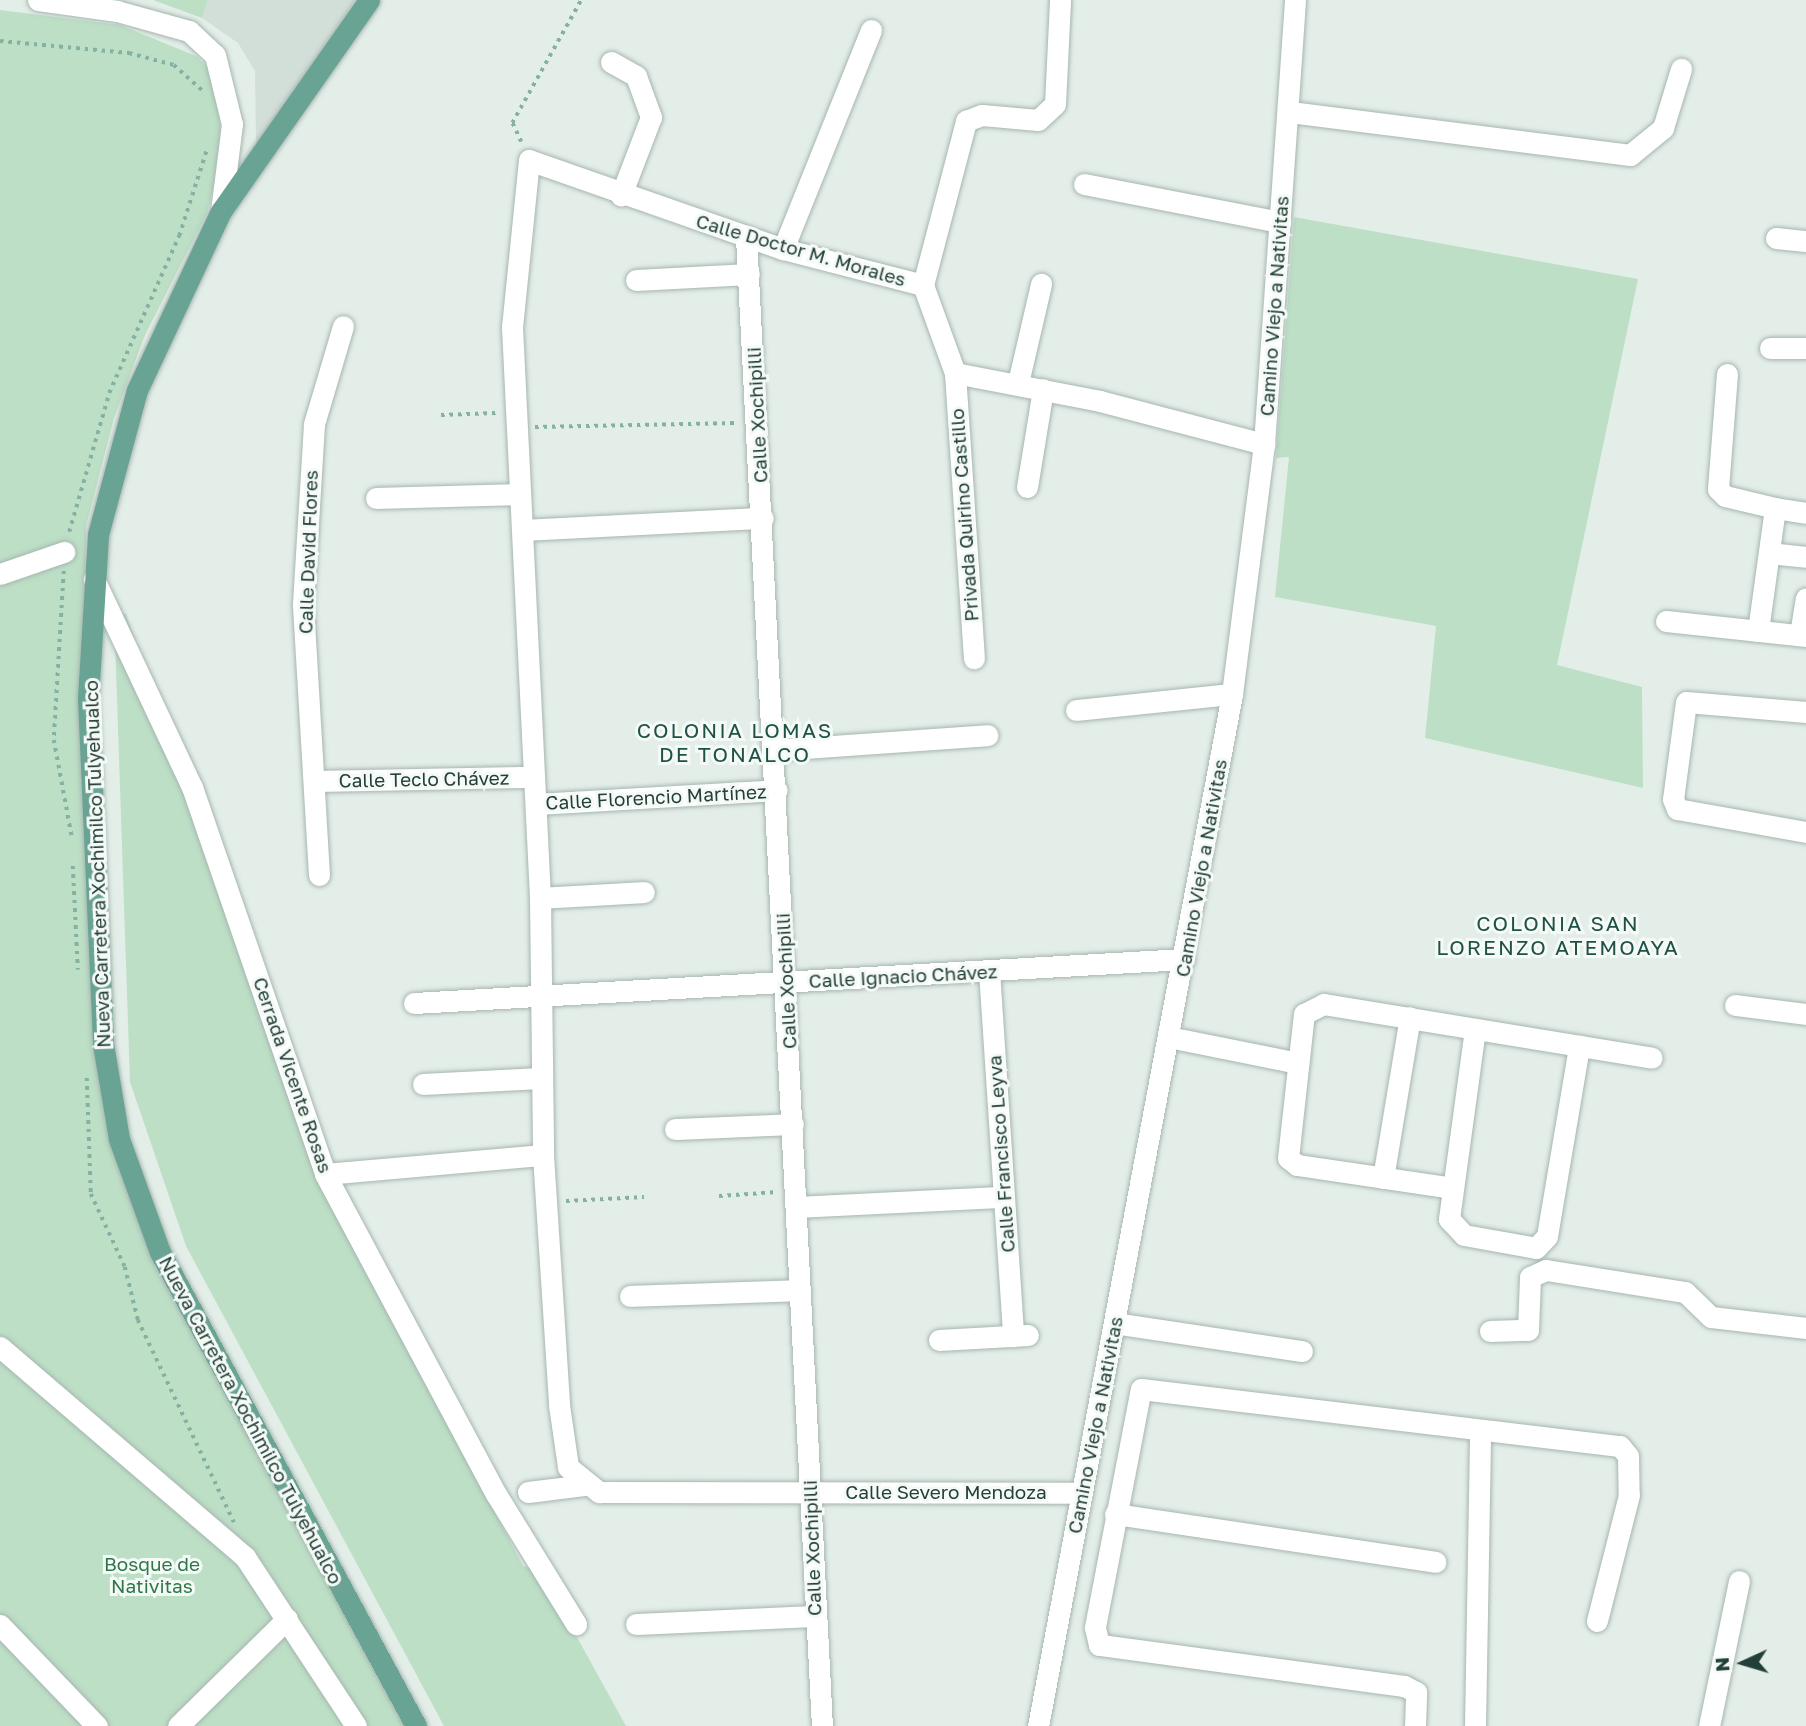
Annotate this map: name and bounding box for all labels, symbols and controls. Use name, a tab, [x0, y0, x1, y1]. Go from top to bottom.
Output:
street label: Camino Viejo a Nativitas	[1255, 195, 1293, 417]
street label: Calle Doctor M. Morales	[694, 209, 908, 291]
street label: Calle Xochipilli	[742, 346, 772, 484]
street label: Privada Quirino Castillo	[945, 408, 983, 622]
street label: Calle David Flores	[294, 470, 322, 634]
street label: Nueva Carretera Xochimilco Tulyehualco	[79, 680, 115, 1048]
district label: COLONIA LOMAS DE TONALCO	[638, 717, 832, 767]
street label: Camino Viejo a Nativitas	[1171, 757, 1231, 979]
street label: Calle Teclo Chávez	[338, 766, 510, 792]
street label: Calle Florencio Martínez	[545, 780, 767, 814]
district label: COLONIA SAN LORENZO ATEMOAYA	[1438, 910, 1678, 960]
street label: Calle Xochipilli	[771, 912, 801, 1050]
street label: Calle Ignacio Chávez	[808, 960, 998, 992]
street label: Cerrada Vicente Rosas	[249, 974, 337, 1176]
street label: Calle Francisco Leyva	[983, 1055, 1019, 1253]
street label: Nueva Carretera Xochimilco Tulyehualco	[155, 1252, 347, 1588]
street label: Camino Viejo a Nativitas	[1063, 1314, 1127, 1536]
street label: Calle Xochipilli	[798, 1480, 826, 1616]
street label: Calle Severo Mendoza	[845, 1481, 1047, 1503]
park label: Bosque de Nativitas	[104, 1553, 200, 1597]
north arrow	[1708, 1628, 1778, 1698]
text: N	[1710, 1656, 1734, 1673]

